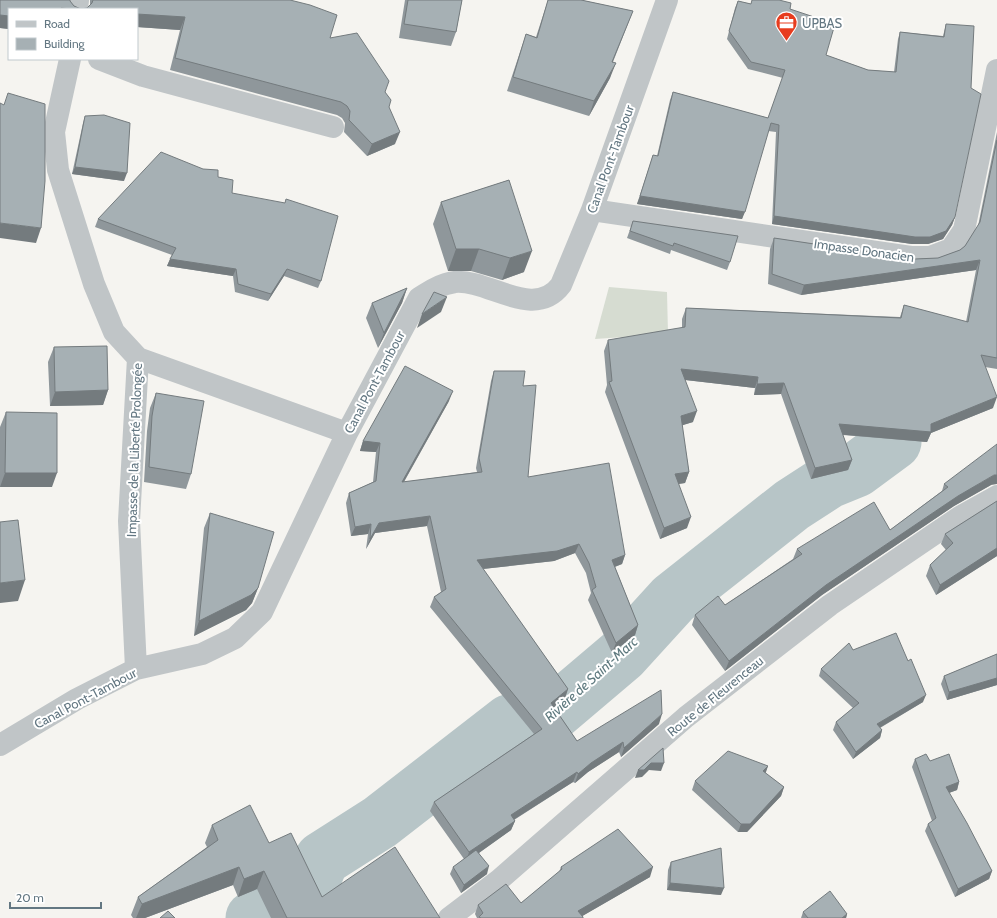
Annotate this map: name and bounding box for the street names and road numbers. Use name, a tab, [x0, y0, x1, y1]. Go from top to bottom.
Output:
street label: Canal Pont-Tambour	[583, 102, 637, 215]
street label: Impasse Donacien	[813, 235, 915, 265]
street label: Canal Pont-Tambour	[340, 327, 408, 436]
street label: Impasse de la Liberté Prolongée	[123, 362, 145, 537]
street label: Route de Fleurenceau	[664, 652, 766, 740]
street label: Canal Pont-Tambour	[31, 664, 140, 732]

